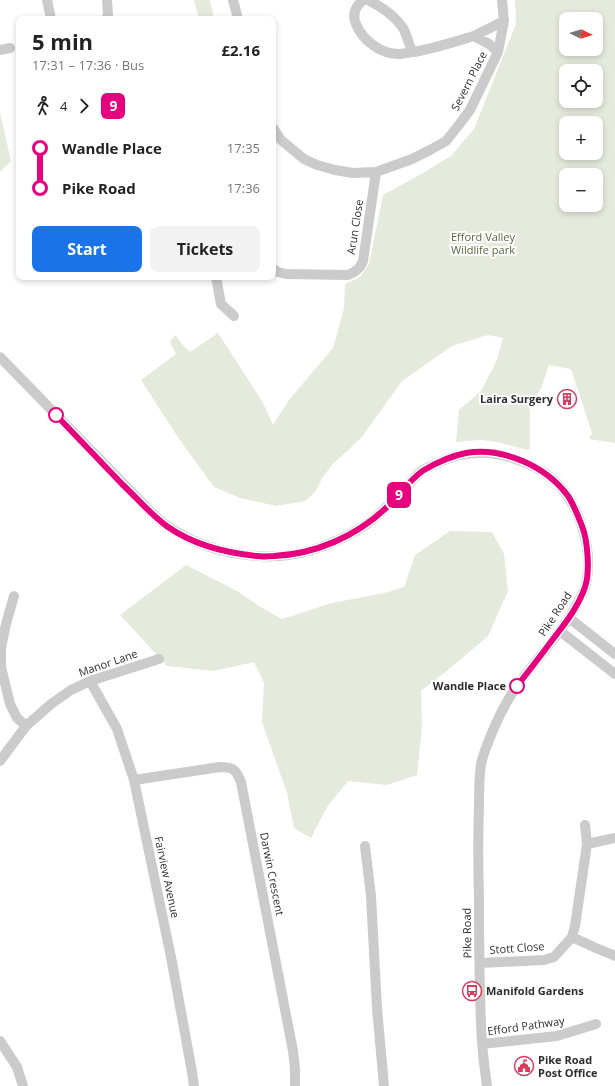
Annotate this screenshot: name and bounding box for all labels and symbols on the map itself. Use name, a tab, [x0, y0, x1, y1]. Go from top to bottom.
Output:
north arrow	[559, 12, 603, 56]
street label: Severn Place	[447, 48, 490, 113]
street label: Arun Close	[343, 198, 366, 256]
park label: Efford Valley Wildlife park	[451, 229, 516, 257]
building icon: Laira Surgery	[556, 388, 578, 410]
place label: Laira Surgery	[480, 391, 554, 406]
unlabelled marker	[48, 407, 64, 423]
line badge: 9	[386, 482, 412, 508]
street label: Pike Road	[535, 588, 575, 639]
street label: Manor Lane	[76, 645, 139, 680]
place label: Wandle Place	[433, 678, 506, 693]
marker: Wandle Place	[509, 678, 525, 694]
street label: Darwin Crescent	[257, 831, 288, 917]
street label: Fairview Avenue	[152, 835, 183, 919]
street label: Pike Road	[459, 908, 474, 958]
street label: Stott Close	[489, 938, 545, 957]
bus stop icon: Manifold Gardens	[461, 980, 483, 1002]
place label: Manifold Gardens	[486, 983, 584, 998]
street label: Efford Pathway	[486, 1013, 566, 1038]
place label: Pike Road Post Office	[538, 1052, 598, 1080]
public building icon: Pike Road Post Office	[513, 1055, 535, 1077]

